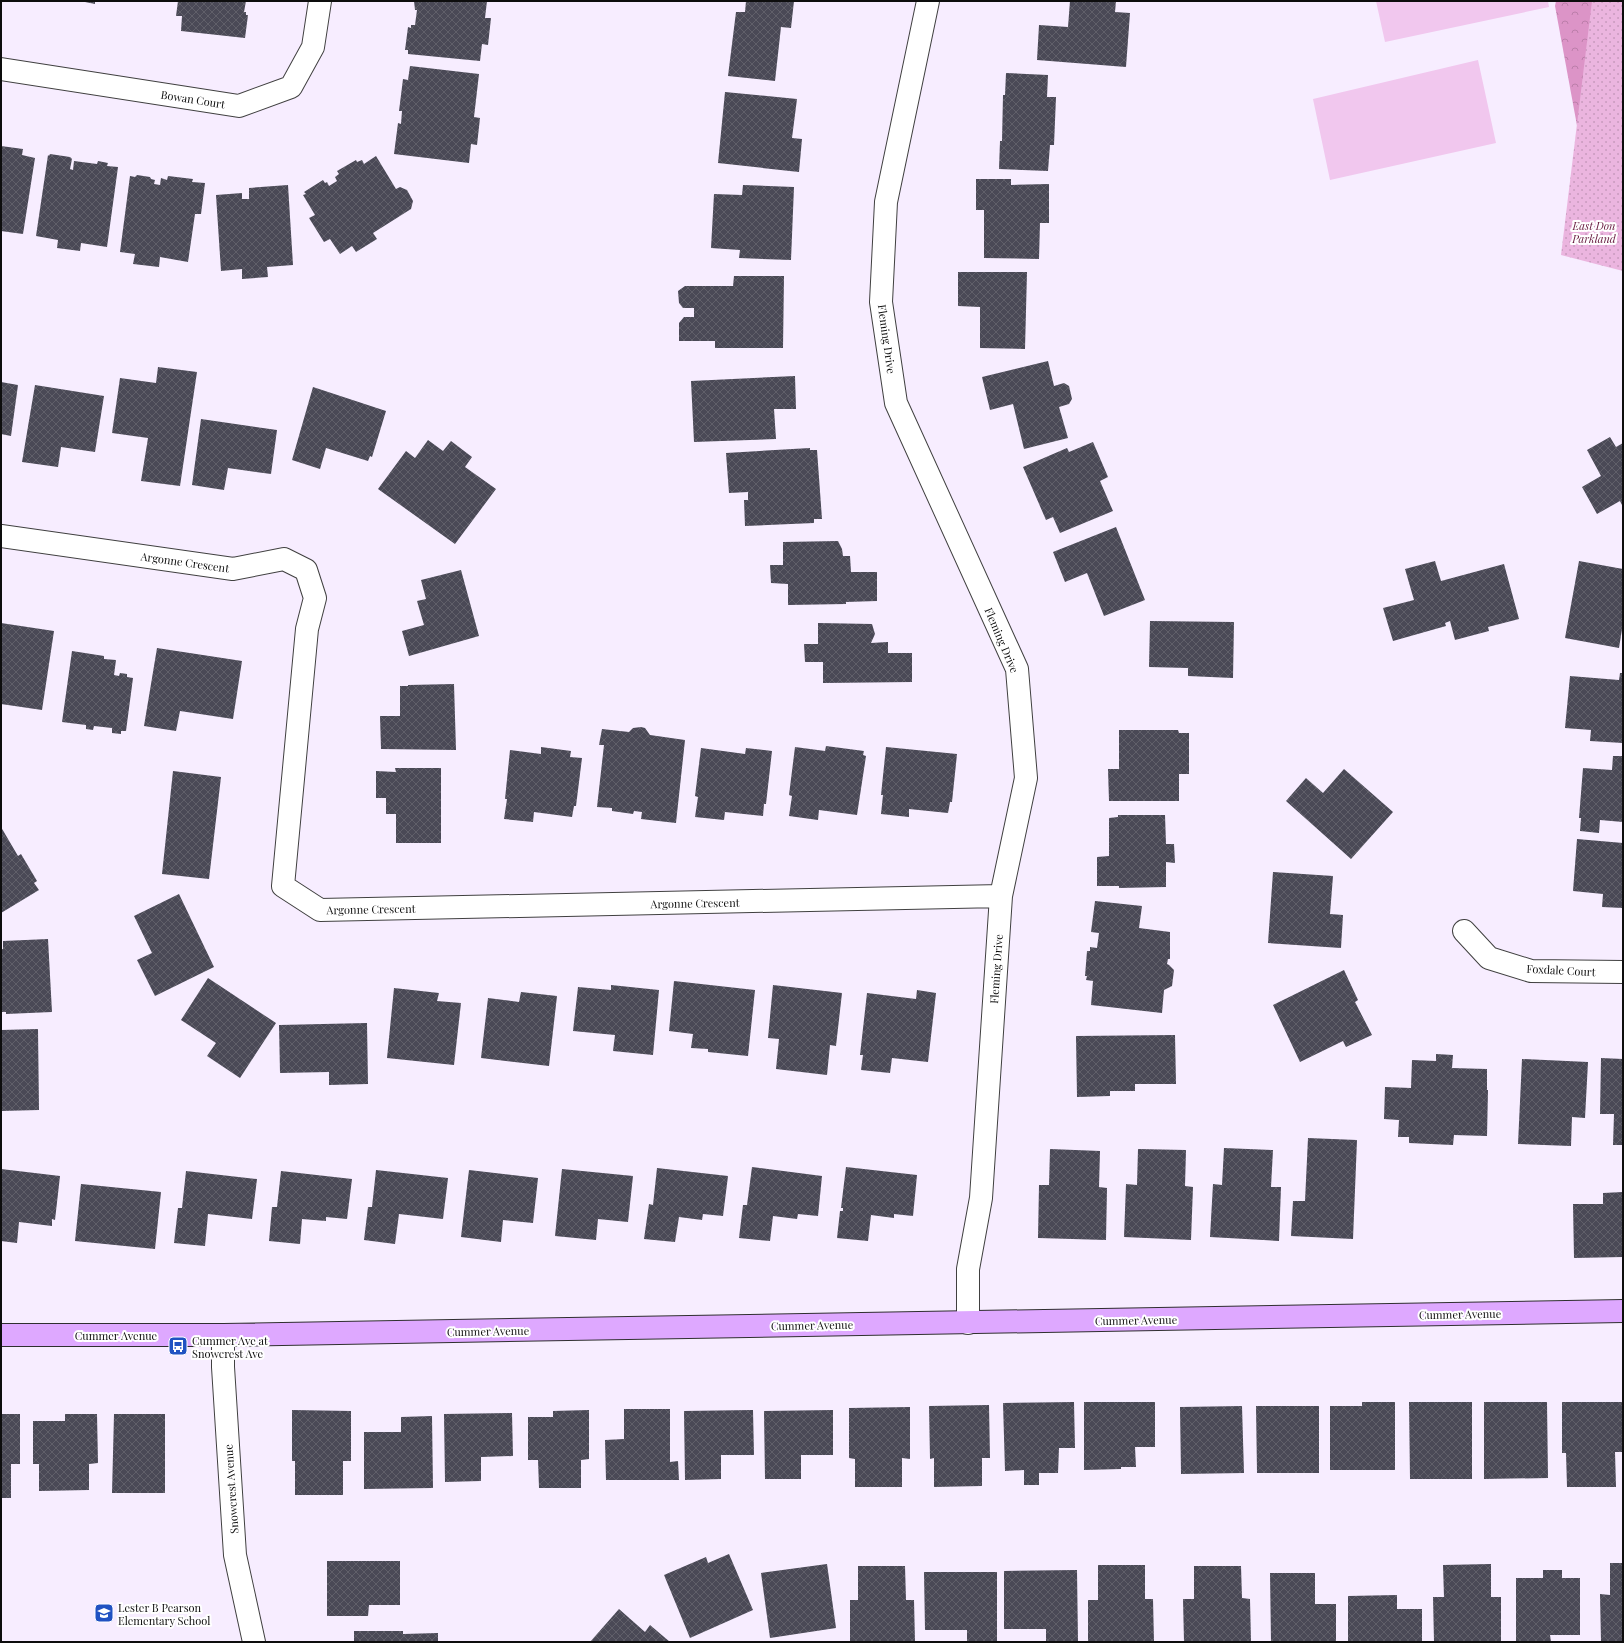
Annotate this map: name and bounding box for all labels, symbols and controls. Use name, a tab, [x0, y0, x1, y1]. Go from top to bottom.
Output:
street label: Bowan Court	[160, 87, 226, 111]
park label: East Don Parkland	[1571, 218, 1617, 246]
street label: Fleming Drive	[875, 303, 899, 375]
street label: Argonne Crescent	[139, 548, 230, 576]
street label: Fleming Drive	[981, 605, 1023, 675]
street label: Argonne Crescent	[649, 895, 740, 911]
street label: Argonne Crescent	[325, 901, 416, 917]
street label: Fleming Drive	[986, 933, 1006, 1004]
street label: Foxdale Court	[1526, 961, 1596, 979]
street label: Cummer Avenue	[1419, 1306, 1502, 1322]
street label: Cummer Avenue	[1095, 1312, 1178, 1328]
street label: Cummer Avenue	[771, 1317, 854, 1333]
street label: Cummer Avenue	[447, 1323, 530, 1339]
street label: Cummer Avenue	[75, 1328, 158, 1343]
place label: Cummer Ave at Snowcrest Ave	[192, 1333, 268, 1361]
bus stop icon: Cummer Ave at Snowcrest Ave	[167, 1335, 189, 1357]
street label: Snowcrest Avenue	[220, 1443, 242, 1534]
place label: Lester B Pearson Elementary School	[118, 1600, 210, 1628]
school or university icon: Lester B Pearson Elementary School	[93, 1602, 115, 1624]

